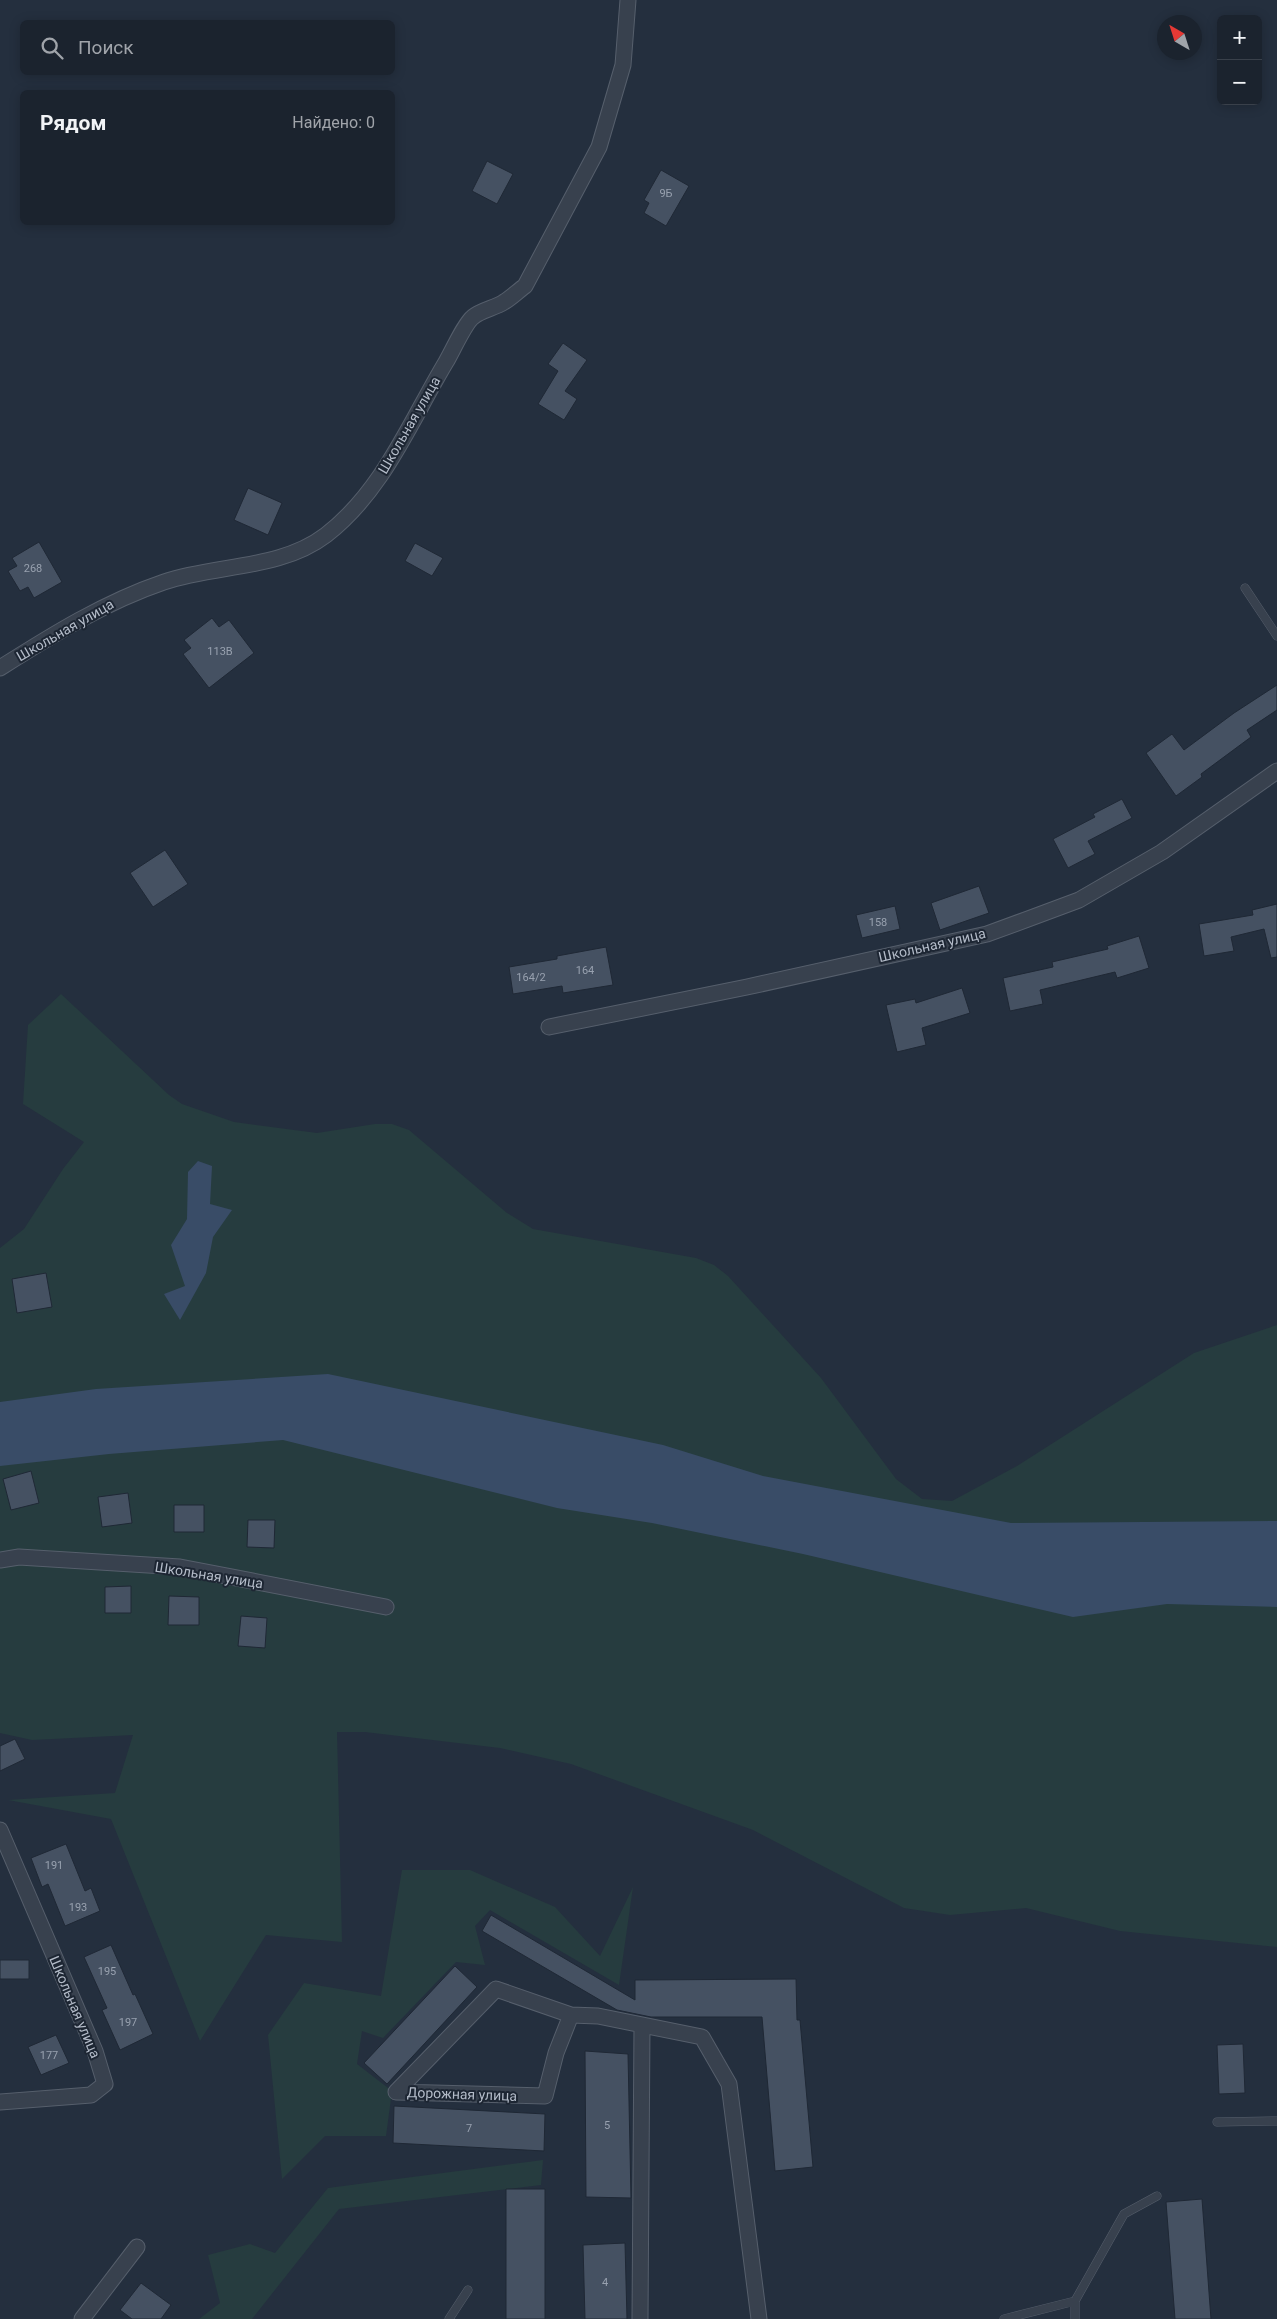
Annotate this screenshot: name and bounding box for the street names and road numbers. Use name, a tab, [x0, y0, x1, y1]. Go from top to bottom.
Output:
street label: Школьная улица	[375, 374, 443, 476]
street label: Школьная улица	[14, 596, 116, 664]
street label: Школьная улица	[877, 925, 987, 965]
street label: Школьная улица	[154, 1559, 264, 1591]
street label: Школьная улица	[46, 1953, 104, 2061]
street label: Дорожная улица	[407, 2084, 517, 2104]

